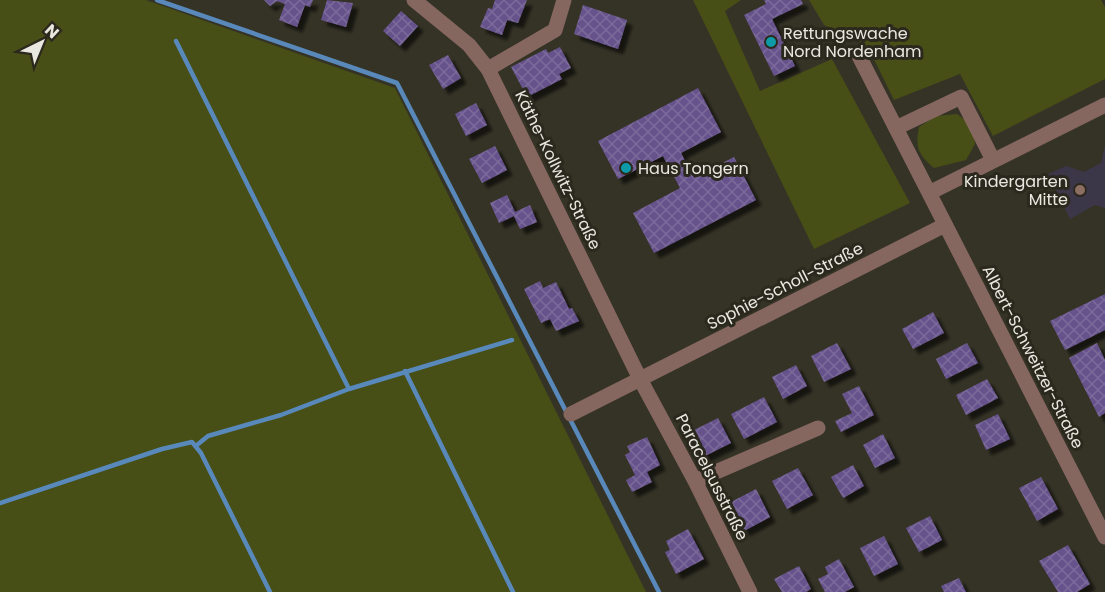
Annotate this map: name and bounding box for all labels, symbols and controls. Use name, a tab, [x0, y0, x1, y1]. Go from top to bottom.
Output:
north arrow	[12, 12, 72, 72]
text: N	[40, 19, 64, 44]
place label: Rettungswache Nord Nordenham	[783, 22, 922, 63]
marker: Rettungswache Nord Nordenham	[764, 35, 778, 49]
street label: Käthe-Kollwitz-Straße	[509, 86, 607, 254]
place label: Haus Tongern	[638, 157, 749, 180]
marker: Haus Tongern	[619, 161, 633, 175]
place label: Kindergarten Mitte	[964, 170, 1068, 211]
marker: Kindergarten Mitte	[1073, 183, 1087, 197]
street label: Sophie-Scholl-Straße	[703, 237, 867, 335]
street label: Albert-Schweitzer-Straße	[977, 261, 1089, 453]
street label: Paracelsusstraße	[670, 410, 754, 544]

